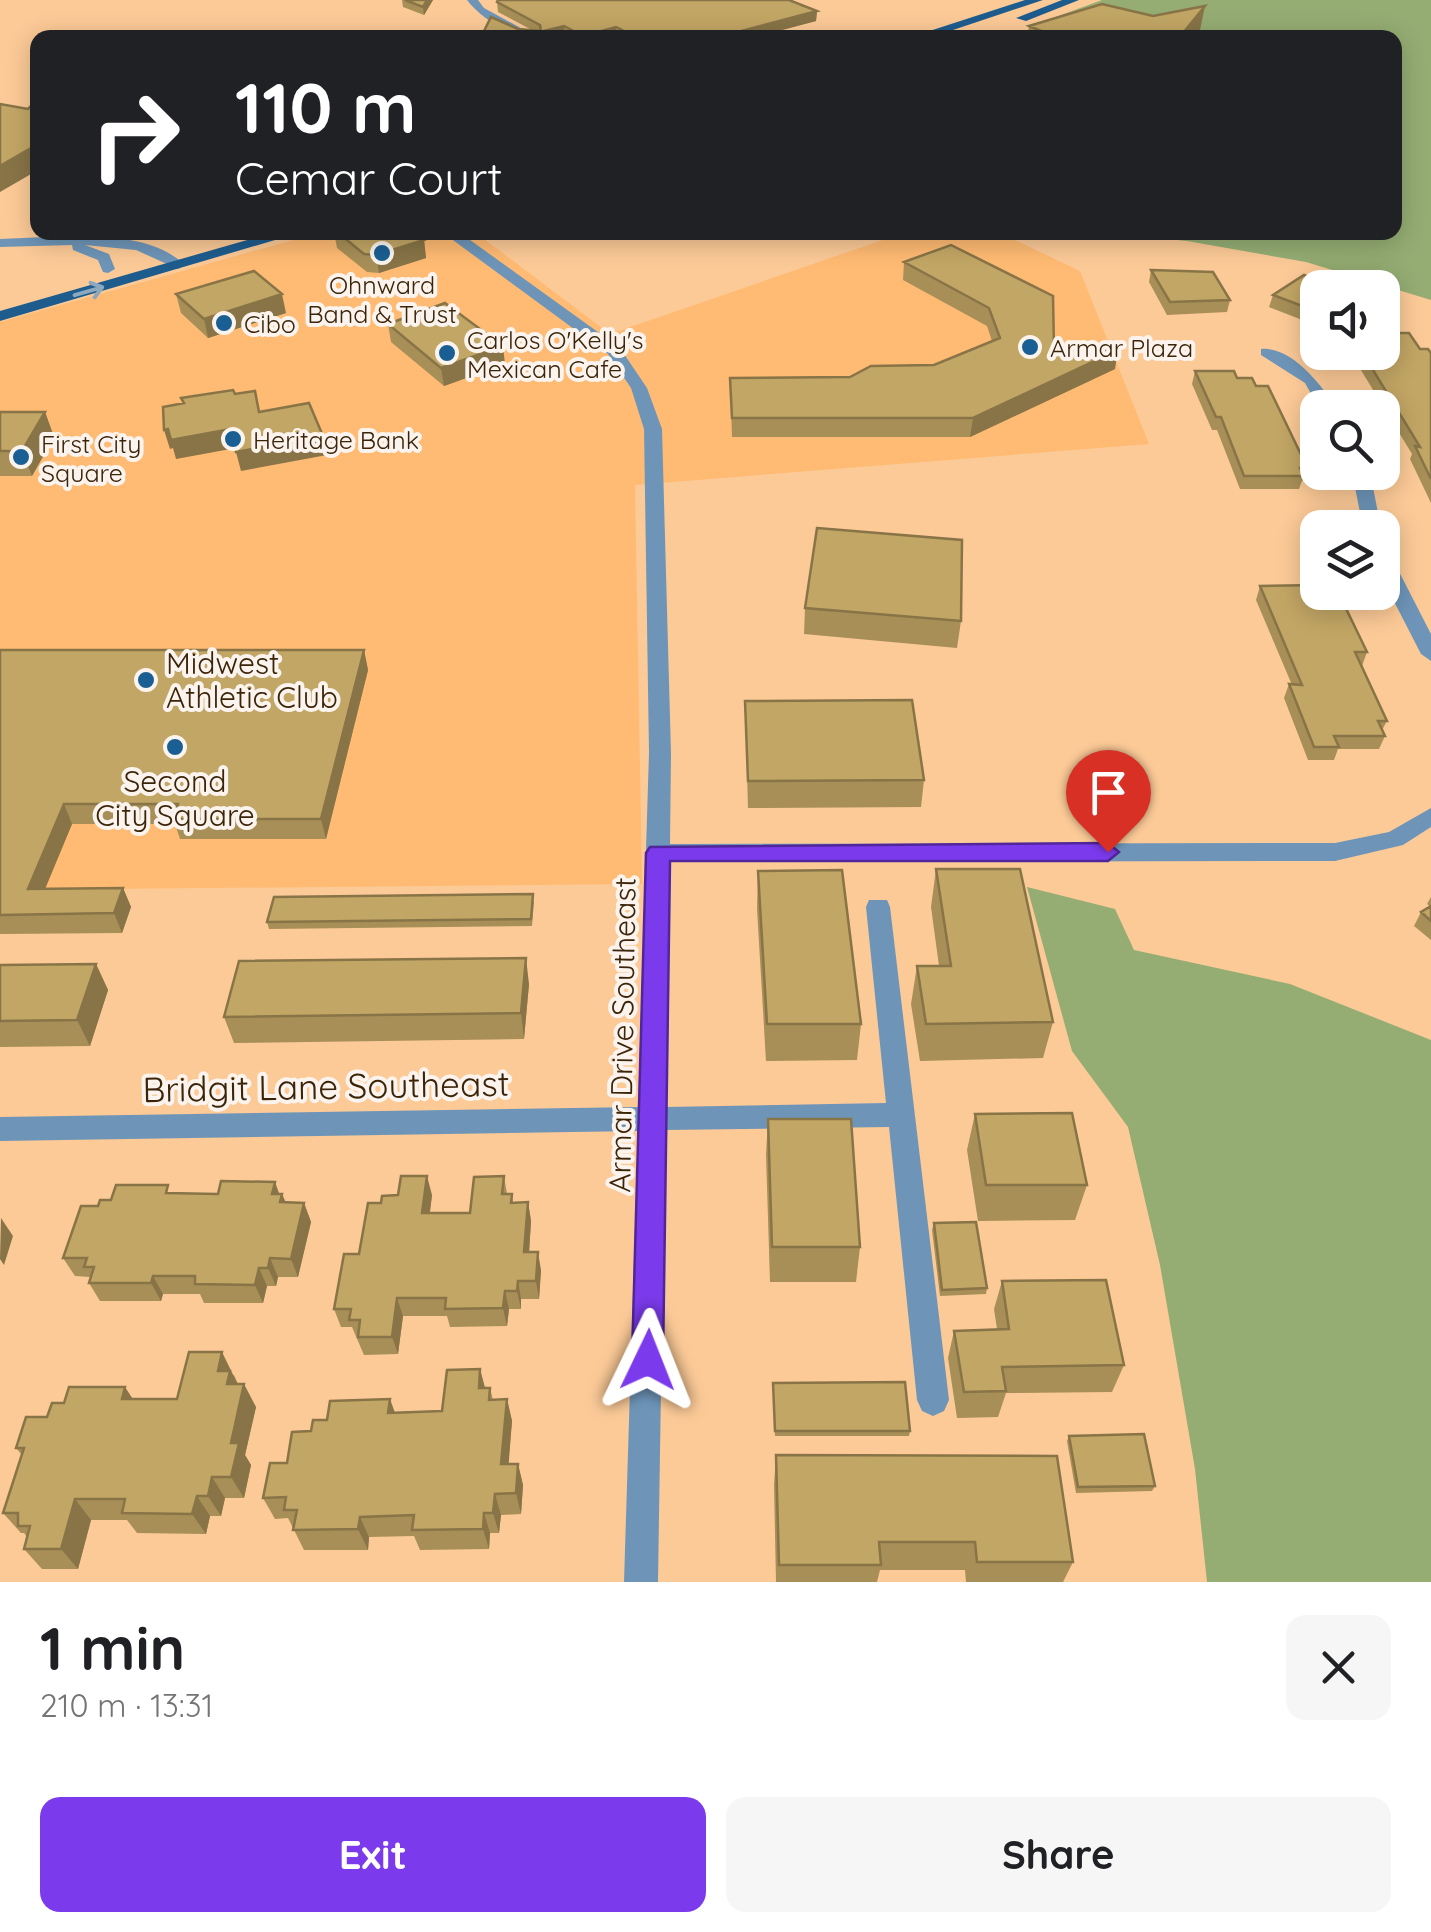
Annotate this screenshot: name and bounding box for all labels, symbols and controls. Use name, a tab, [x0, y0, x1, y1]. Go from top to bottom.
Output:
text: 110 m	[235, 63, 417, 151]
icon: right	[70, 70, 200, 200]
text: Cemar Court	[235, 150, 502, 206]
marker: Ohnward Band & Trust	[371, 242, 393, 264]
place label: Ohnward Band & Trust	[307, 269, 457, 329]
map controls	[1300, 270, 1400, 610]
button: sound	[1300, 270, 1400, 370]
one-way arrow	[73, 280, 104, 299]
place label: Cibo	[244, 308, 296, 339]
marker: Cibo	[213, 312, 235, 334]
place label: Carlos O'Kelly's Mexican Cafe	[467, 324, 644, 384]
place label: Armar Plaza	[1050, 332, 1193, 363]
marker: Armar Plaza	[1019, 336, 1041, 358]
marker: Carlos O'Kelly's Mexican Cafe	[436, 342, 458, 364]
button: search	[1300, 390, 1400, 490]
place label: Heritage Bank	[253, 424, 419, 455]
place label: First City Square	[41, 428, 142, 488]
marker: Heritage Bank	[222, 428, 244, 450]
marker: First City Square	[10, 446, 32, 468]
button: layers	[1300, 510, 1400, 610]
place label: Midwest Athletic Club	[166, 644, 338, 716]
marker: Midwest Athletic Club	[135, 669, 157, 691]
marker: Second City Square	[164, 736, 186, 758]
pin	[1066, 750, 1151, 853]
place label: Second City Square	[95, 762, 255, 834]
icon: arrive	[1081, 765, 1136, 820]
street label: Armar Drive Southeast	[600, 877, 644, 1193]
street label: Bridgit Lane Southeast	[142, 1061, 510, 1111]
position arrow	[596, 1308, 700, 1412]
text: 1 min	[40, 1610, 185, 1685]
button: close	[1286, 1615, 1391, 1720]
text: 210 m · 13:31	[40, 1685, 213, 1725]
button: Exit	[40, 1797, 706, 1912]
button: Share	[726, 1797, 1391, 1912]

